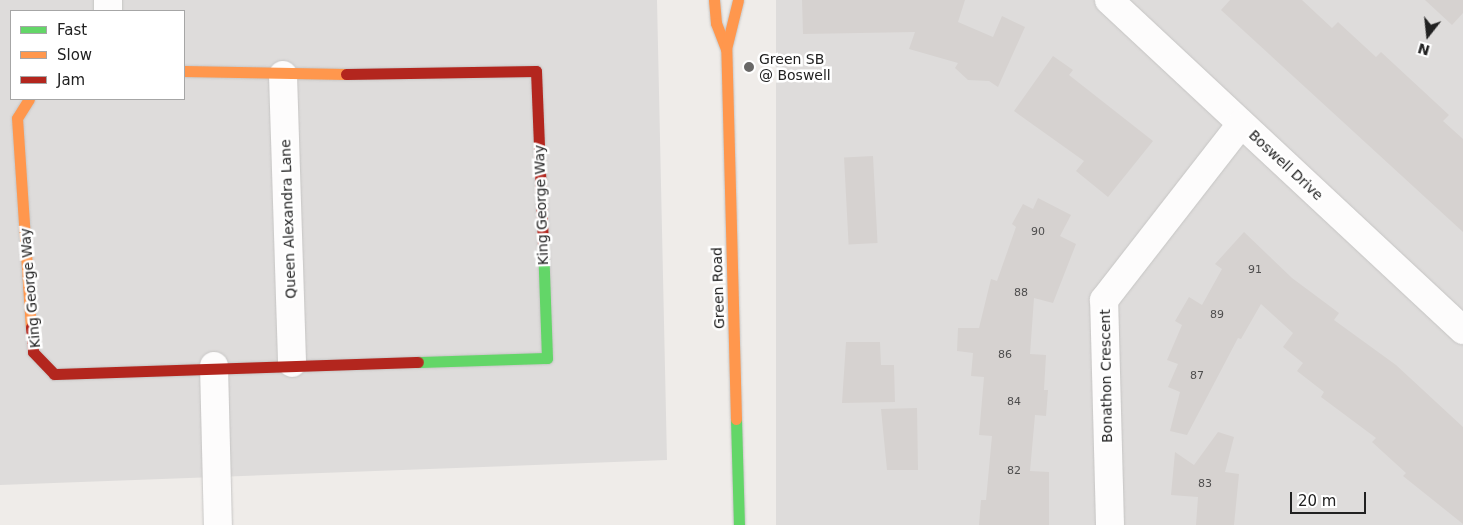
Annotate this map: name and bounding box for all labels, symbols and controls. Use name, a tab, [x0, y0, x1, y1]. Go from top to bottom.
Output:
legend	[10, 10, 185, 100]
north arrow	[1403, 10, 1453, 60]
text: Fast	[57, 21, 87, 39]
text: N	[1416, 40, 1432, 59]
text: Slow	[57, 46, 92, 64]
place label: Green SB @ Boswell	[759, 51, 831, 84]
marker: Green SB @ Boswell	[743, 61, 755, 73]
text: Jam	[57, 71, 85, 89]
street label: Boswell Drive	[1246, 126, 1326, 204]
street label: Queen Alexandra Lane	[277, 139, 299, 299]
street label: King George Way	[531, 144, 551, 266]
house number: 90	[1031, 225, 1045, 239]
street label: King George Way	[16, 227, 44, 349]
street label: Green Road	[708, 247, 728, 329]
house number: 91	[1248, 263, 1262, 277]
house number: 88	[1014, 286, 1028, 300]
house number: 89	[1210, 308, 1224, 322]
street label: Bonathon Crescent	[1096, 309, 1116, 443]
house number: 86	[998, 348, 1012, 362]
house number: 87	[1190, 369, 1204, 383]
house number: 84	[1007, 395, 1021, 409]
house number: 82	[1007, 464, 1021, 478]
house number: 83	[1198, 477, 1212, 491]
scale bar	[1293, 482, 1369, 514]
text: 20 m	[1298, 492, 1336, 510]

